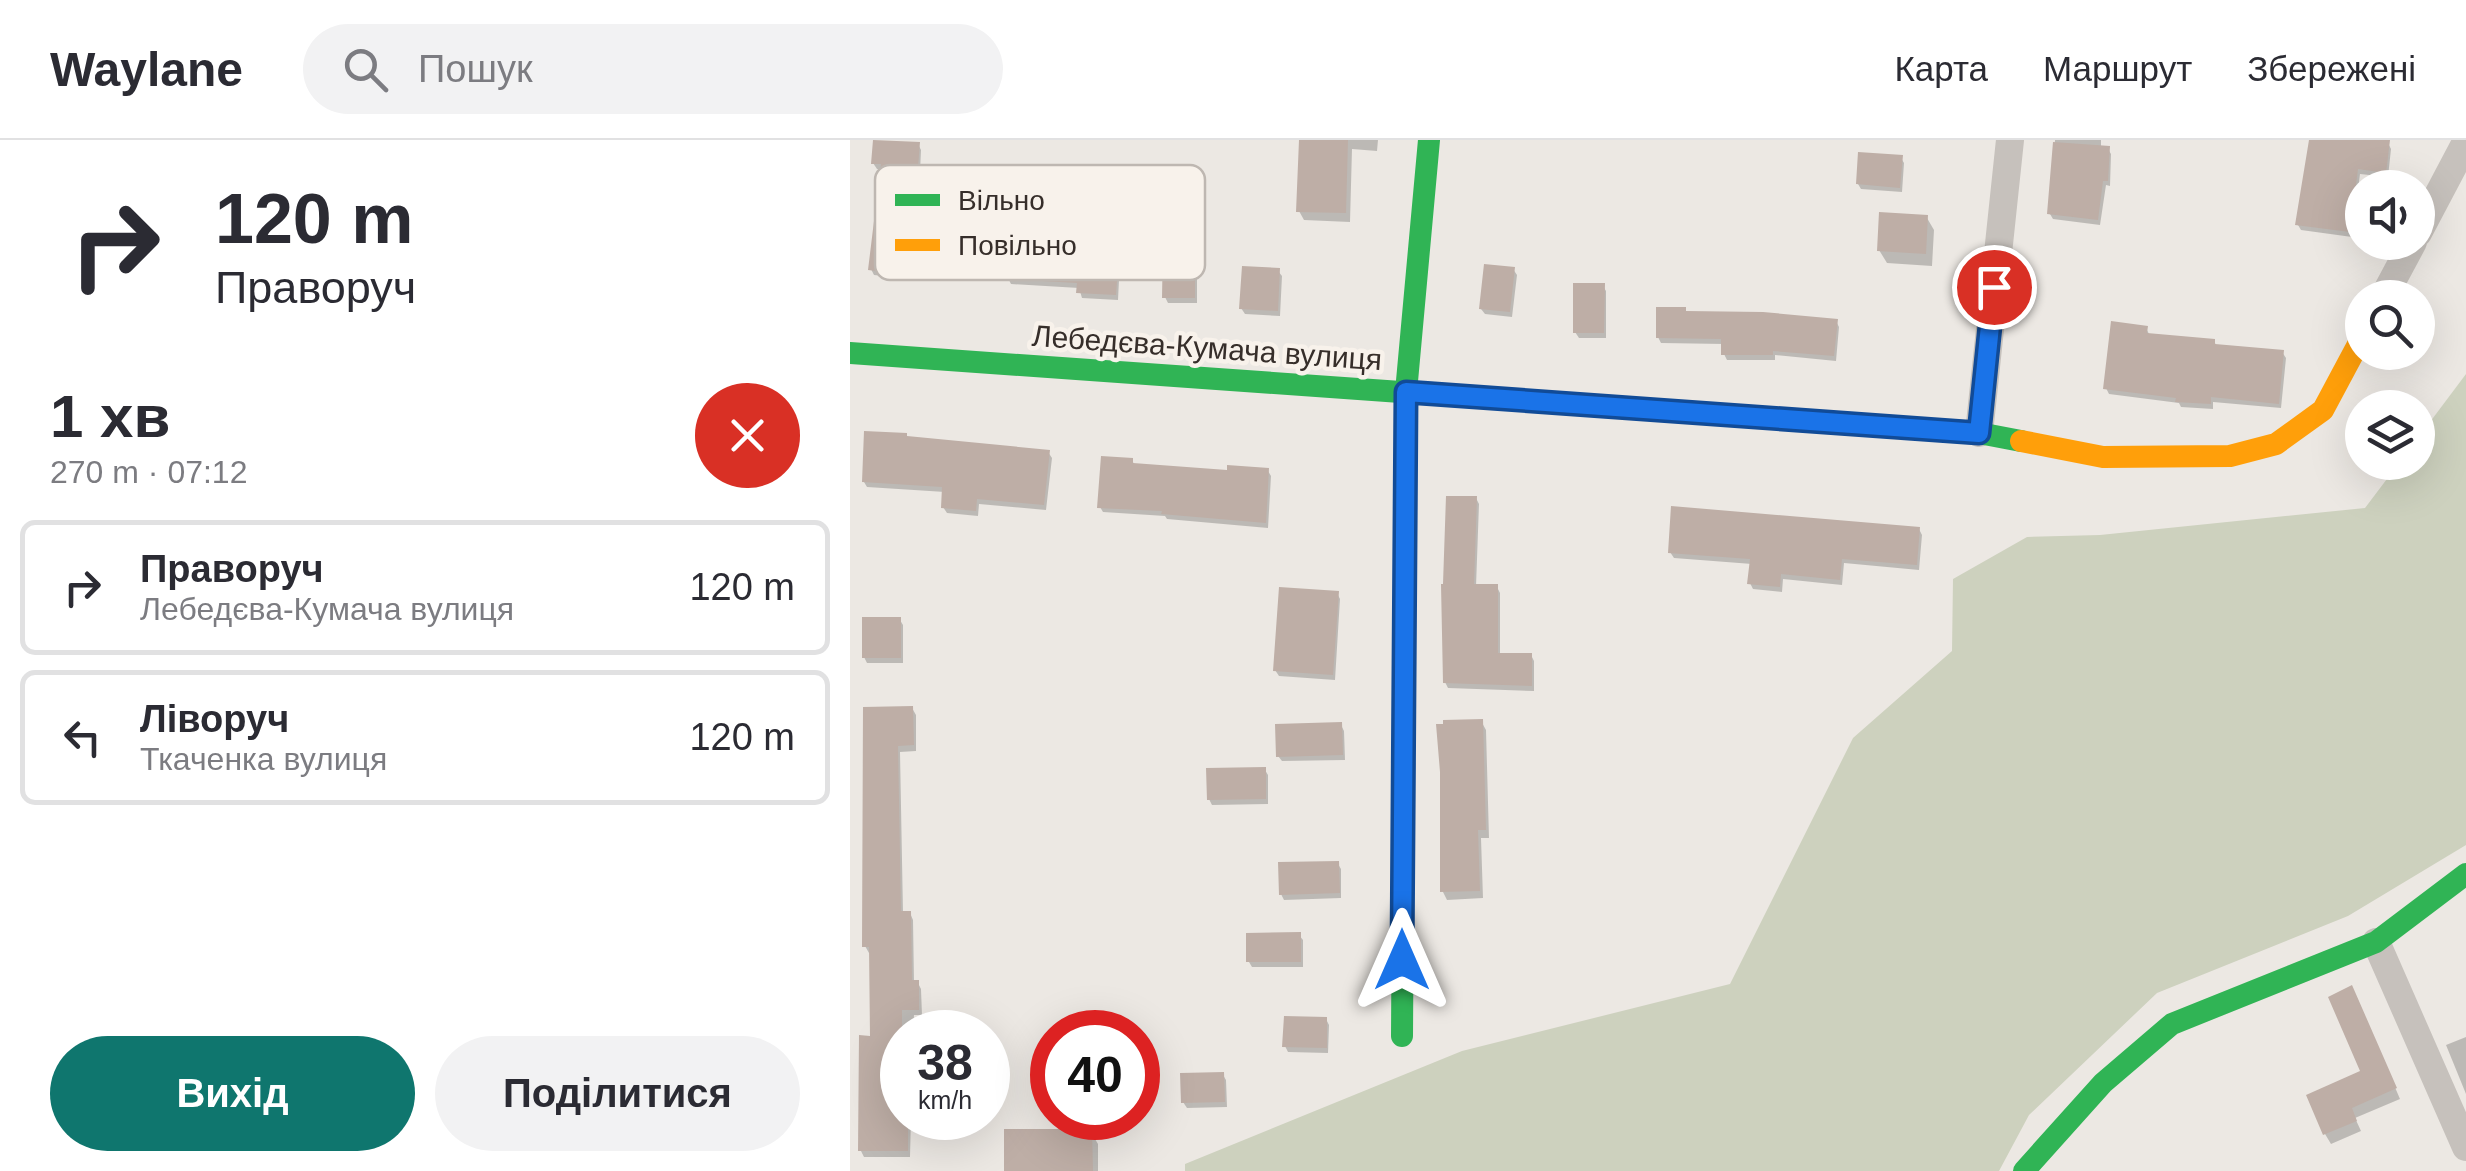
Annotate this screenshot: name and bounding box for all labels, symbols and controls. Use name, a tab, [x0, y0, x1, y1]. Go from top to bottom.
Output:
search box	[303, 24, 1003, 114]
icon: search	[338, 42, 393, 97]
text: Waylane	[50, 43, 243, 96]
text: Пошук	[418, 48, 533, 90]
text: Карта	[1894, 49, 1988, 88]
text: Маршрут	[2043, 49, 2192, 88]
text: Збережені	[2247, 49, 2416, 88]
legend	[875, 165, 1205, 280]
map controls	[2345, 170, 2435, 480]
button: sound	[2345, 170, 2435, 260]
icon: right	[50, 180, 180, 310]
text: 120 m	[215, 180, 413, 258]
text: Вільно	[958, 185, 1045, 216]
text: Повільно	[958, 230, 1077, 261]
pin	[1952, 245, 2037, 330]
icon: arrive	[1967, 260, 2022, 315]
text: Праворуч	[215, 262, 416, 313]
button: search	[2345, 280, 2435, 370]
street label: Лебедєва-Кумача вулиця	[1031, 319, 1383, 376]
text: 1 хв	[50, 383, 170, 450]
button: close	[695, 383, 800, 488]
button: layers	[2345, 390, 2435, 480]
text: 270 m · 07:12	[50, 454, 247, 490]
text: Праворуч	[140, 548, 324, 590]
icon: right	[55, 560, 110, 615]
text: 120 m	[689, 566, 795, 608]
text: Лебедєва-Кумача вулиця	[140, 591, 514, 627]
text: Ліворуч	[140, 698, 289, 740]
icon: left	[55, 710, 110, 765]
text: 120 m	[689, 716, 795, 758]
text: Ткаченка вулиця	[140, 741, 387, 777]
position arrow	[1350, 908, 1454, 1012]
speed limit sign: 40	[1030, 1010, 1160, 1140]
text: 38	[917, 1035, 973, 1091]
button: Вихід	[50, 1036, 415, 1151]
button: Поділитися	[435, 1036, 800, 1151]
text: km/h	[918, 1086, 972, 1114]

